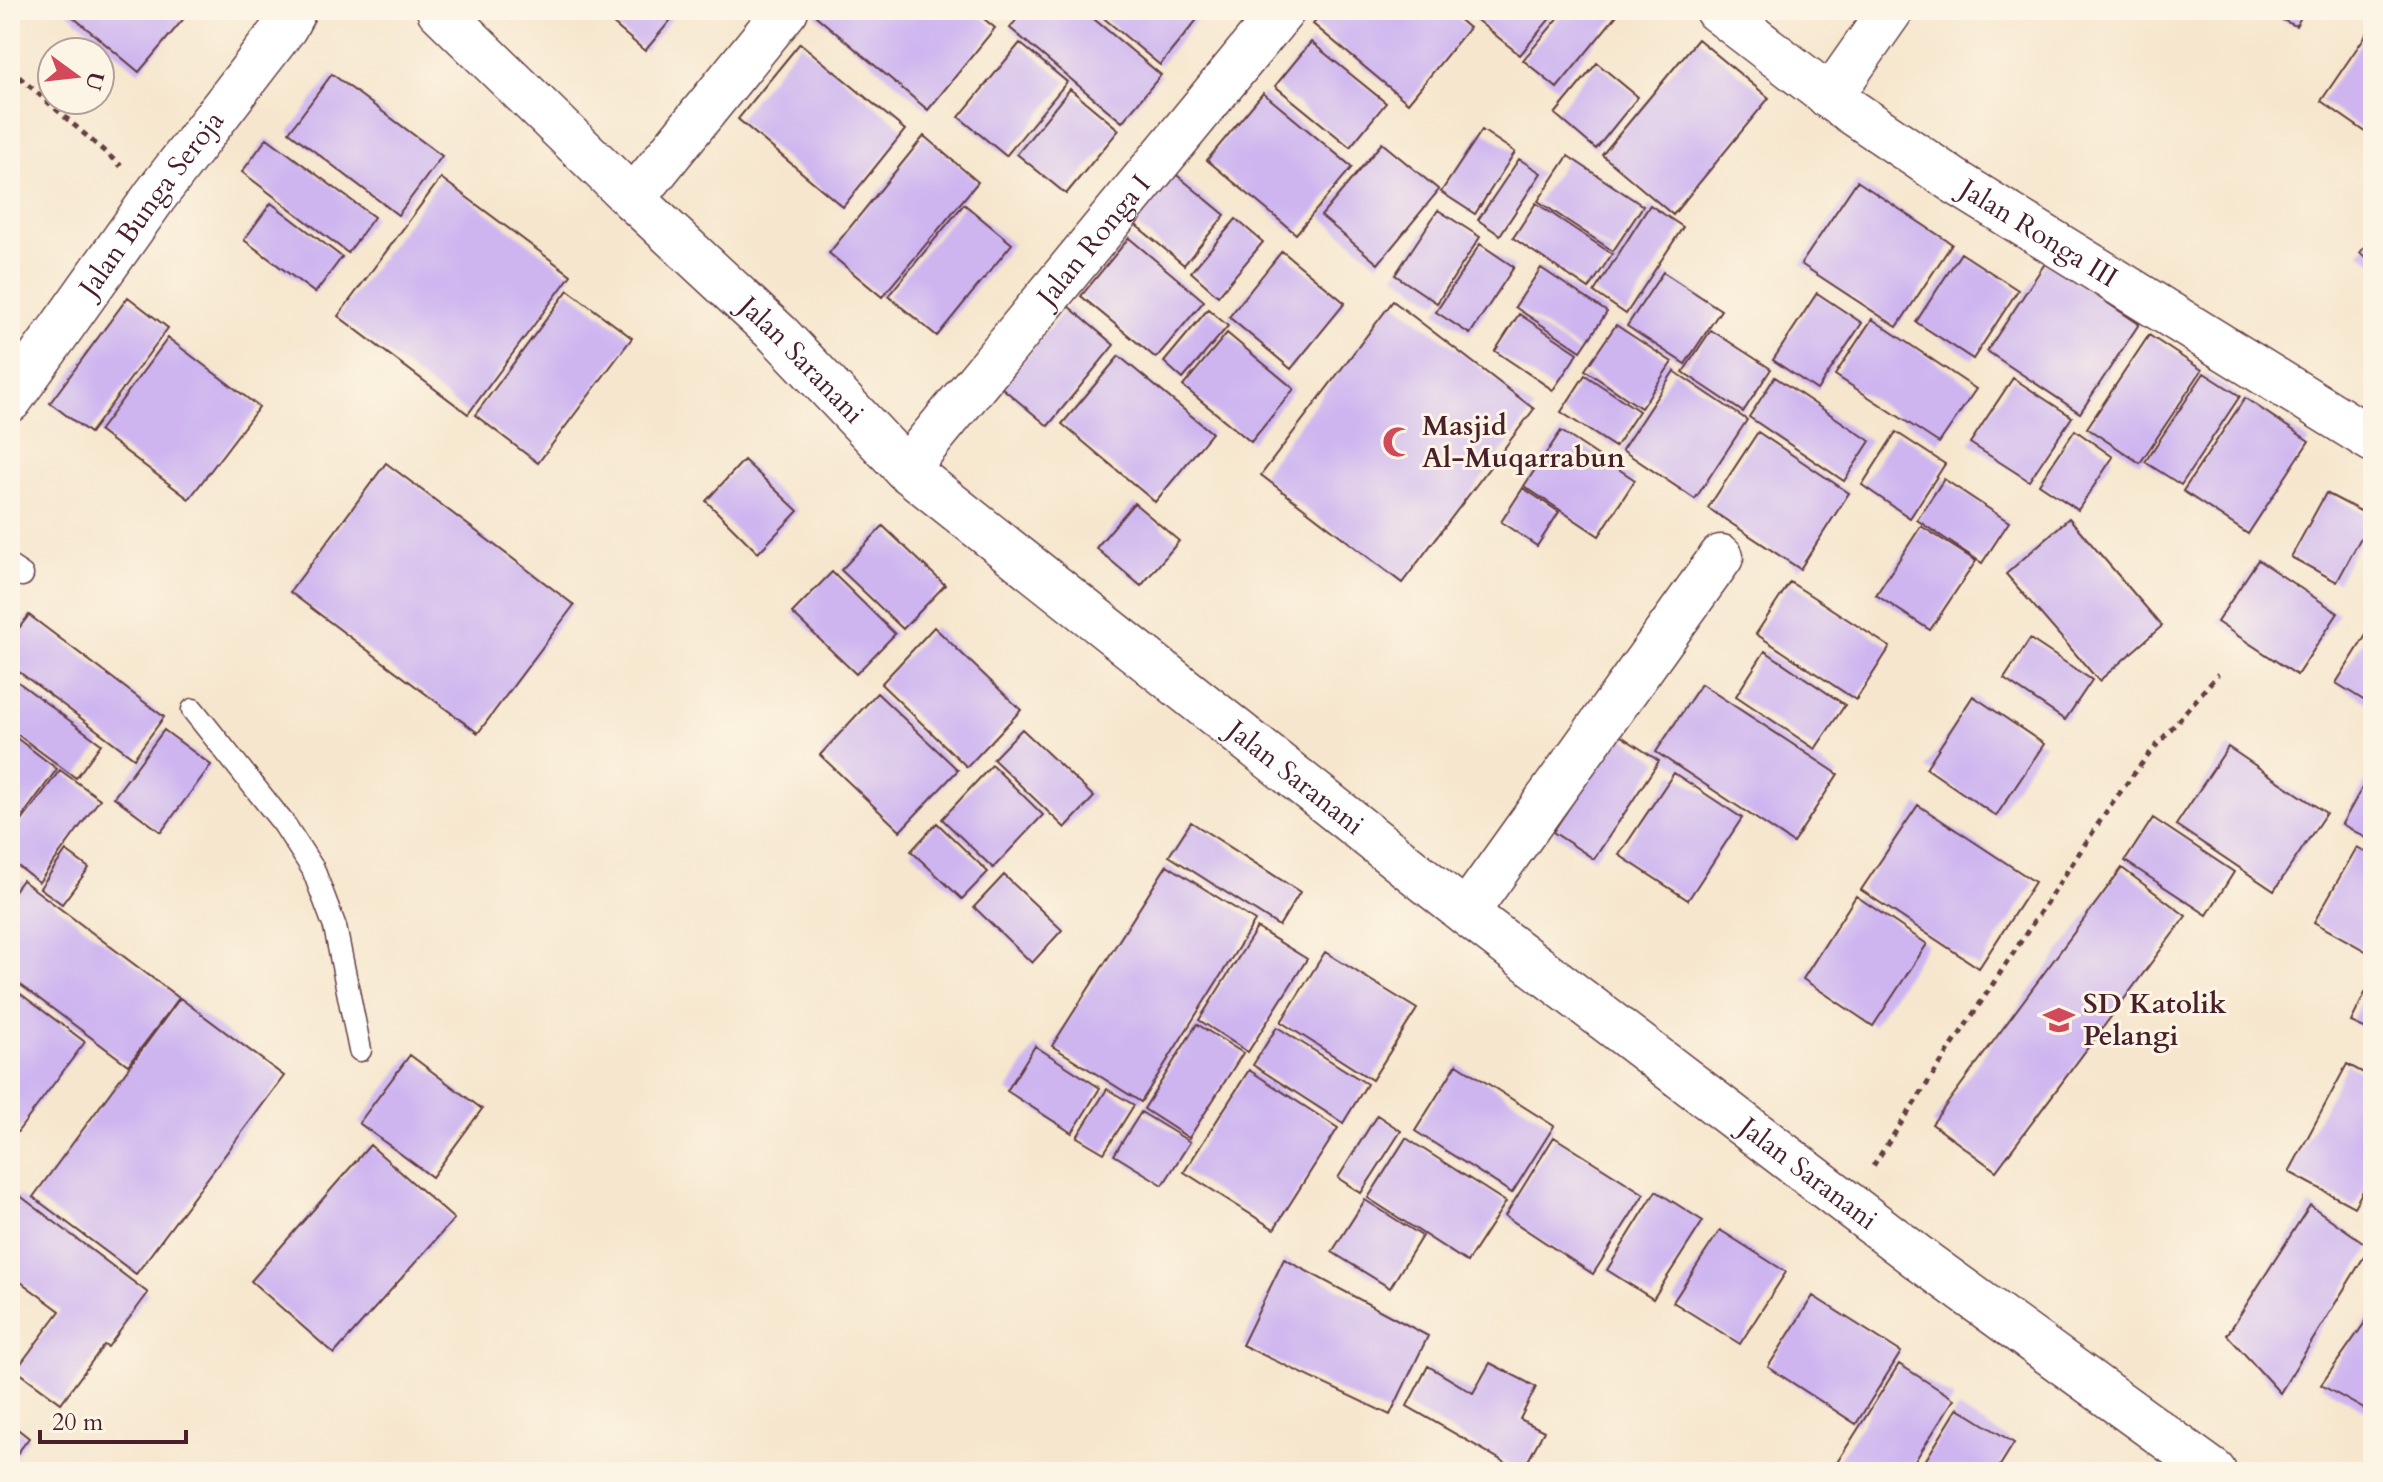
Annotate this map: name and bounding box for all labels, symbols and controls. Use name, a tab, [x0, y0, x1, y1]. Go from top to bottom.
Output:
north arrow	[36, 36, 116, 116]
text: U	[78, 68, 111, 94]
street label: Jalan Bunga Seroja	[68, 103, 233, 308]
street label: Jalan Ronga I	[1026, 167, 1159, 317]
street label: Jalan Ronga III	[1949, 168, 2125, 297]
street label: Jalan Saranani	[728, 285, 873, 432]
place label: Masjid Al-Muqarrabun	[1422, 407, 1625, 477]
mosque icon: Masjid Al-Muqarrabun	[1381, 425, 1415, 459]
street label: Jalan Saranani	[1216, 709, 1372, 844]
place label: SD Katolik Pelangi	[2083, 985, 2227, 1055]
school or university icon: SD Katolik Pelangi	[2042, 1003, 2076, 1037]
street label: Jalan Saranani	[1728, 1106, 1885, 1239]
scale bar	[40, 1394, 186, 1444]
text: 20 m	[52, 1406, 104, 1439]

